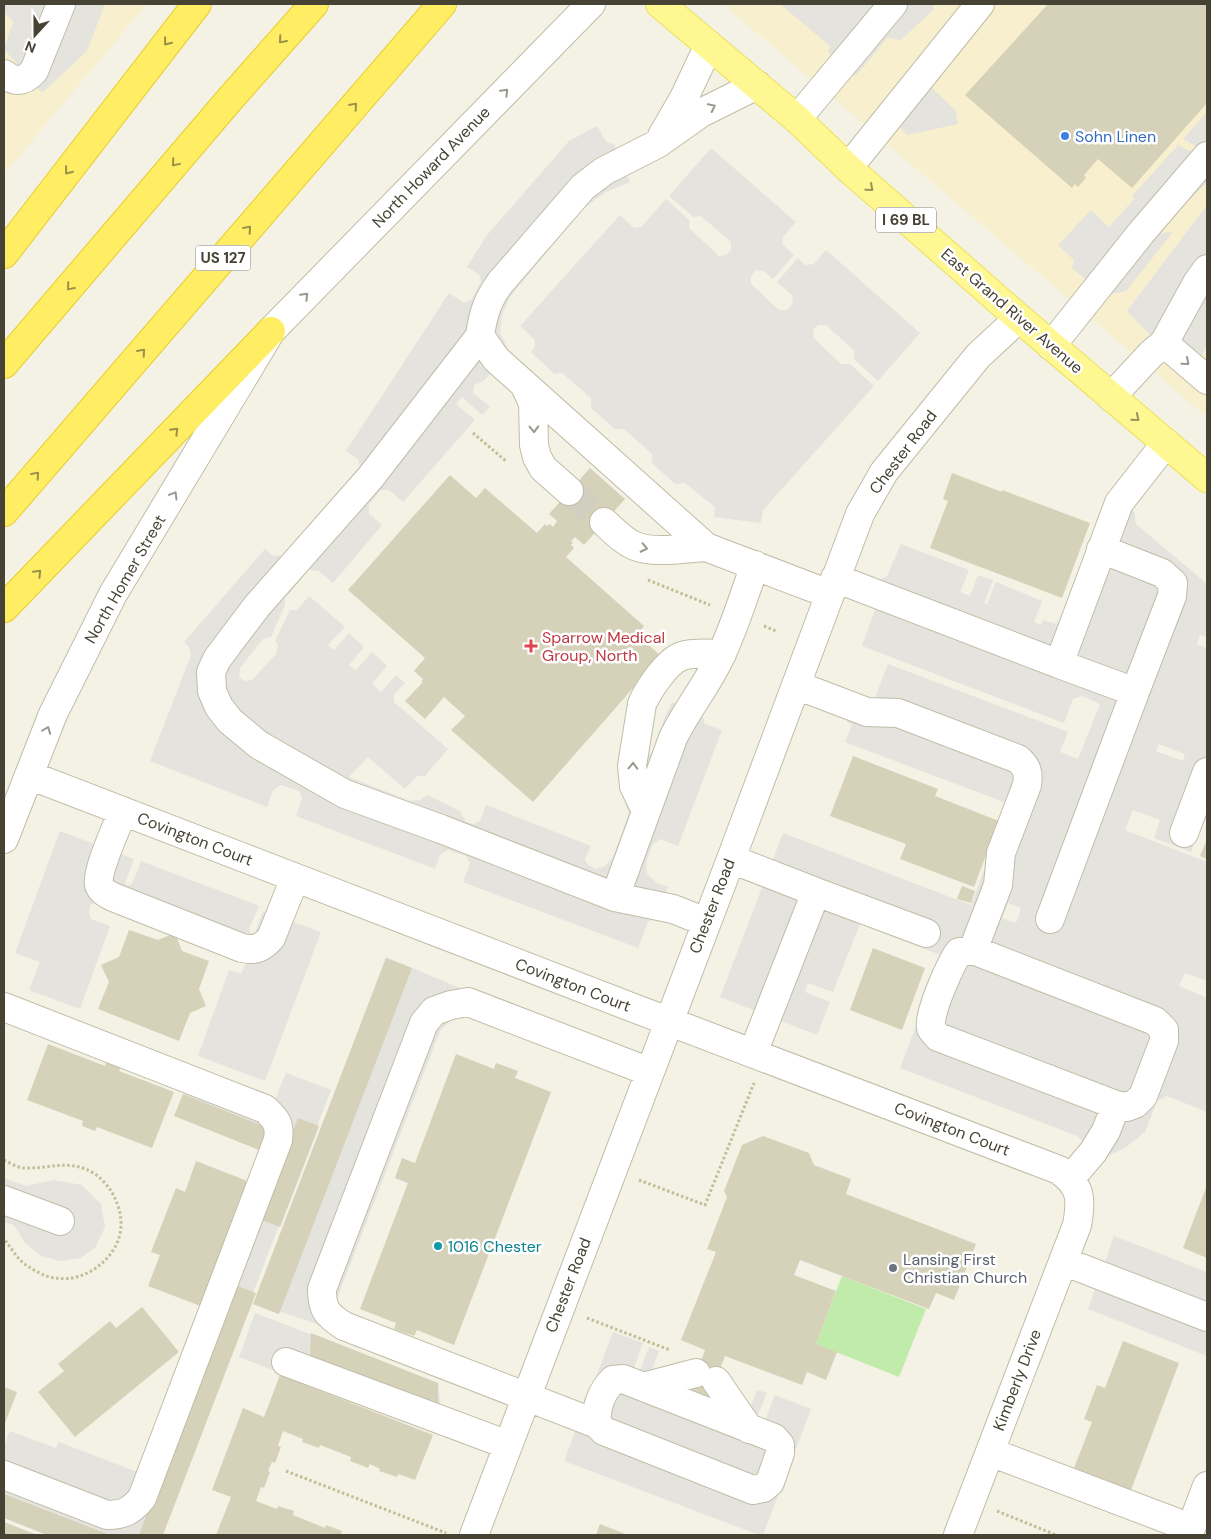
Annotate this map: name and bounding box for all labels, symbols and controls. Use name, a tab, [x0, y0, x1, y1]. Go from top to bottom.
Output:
north arrow	[10, 10, 60, 60]
one-way arrow	[278, 35, 287, 44]
one-way arrow	[165, 36, 173, 45]
text: N	[22, 37, 38, 57]
one-way arrow	[499, 89, 508, 98]
one-way arrow	[348, 102, 357, 111]
street label: North Howard Avenue	[367, 102, 495, 232]
one-way arrow	[707, 103, 716, 113]
place label: Sohn Linen	[1075, 126, 1156, 147]
marker: Sohn Linen	[1059, 130, 1071, 142]
one-way arrow	[172, 157, 181, 166]
one-way arrow	[65, 165, 74, 175]
one-way arrow	[865, 183, 874, 192]
road number: I 69 BL	[876, 208, 936, 232]
one-way arrow	[242, 226, 251, 235]
street label: East Grand River Avenue	[937, 244, 1087, 378]
road number: US 127	[196, 246, 250, 270]
one-way arrow	[67, 281, 75, 290]
one-way arrow	[299, 293, 308, 302]
one-way arrow	[136, 349, 145, 358]
one-way arrow	[1180, 356, 1189, 365]
street label: Chester Road	[865, 406, 941, 498]
one-way arrow	[1130, 412, 1139, 420]
one-way arrow	[528, 425, 539, 433]
one-way arrow	[169, 427, 178, 436]
one-way arrow	[30, 472, 38, 481]
one-way arrow	[167, 491, 177, 500]
street label: North Homer Street	[80, 511, 170, 647]
one-way arrow	[640, 542, 649, 553]
one-way arrow	[32, 569, 41, 578]
place label: Sparrow Medical Group, North	[542, 627, 665, 666]
marker: Sparrow Medical Group, North	[524, 639, 538, 653]
one-way arrow	[41, 726, 51, 734]
one-way arrow	[627, 761, 638, 769]
street label: Covington Court	[134, 807, 256, 871]
street label: Chester Road	[684, 856, 740, 956]
street label: Covington Court	[512, 953, 634, 1017]
street label: Covington Court	[891, 1097, 1013, 1161]
street label: Chester Road	[540, 1235, 596, 1335]
place label: 1016 Chester	[448, 1236, 542, 1257]
marker: 1016 Chester	[432, 1240, 444, 1252]
place label: Lansing First Christian Church	[903, 1249, 1027, 1288]
marker: Lansing First Christian Church	[887, 1262, 899, 1274]
street label: Kimberly Drive	[988, 1326, 1046, 1434]

